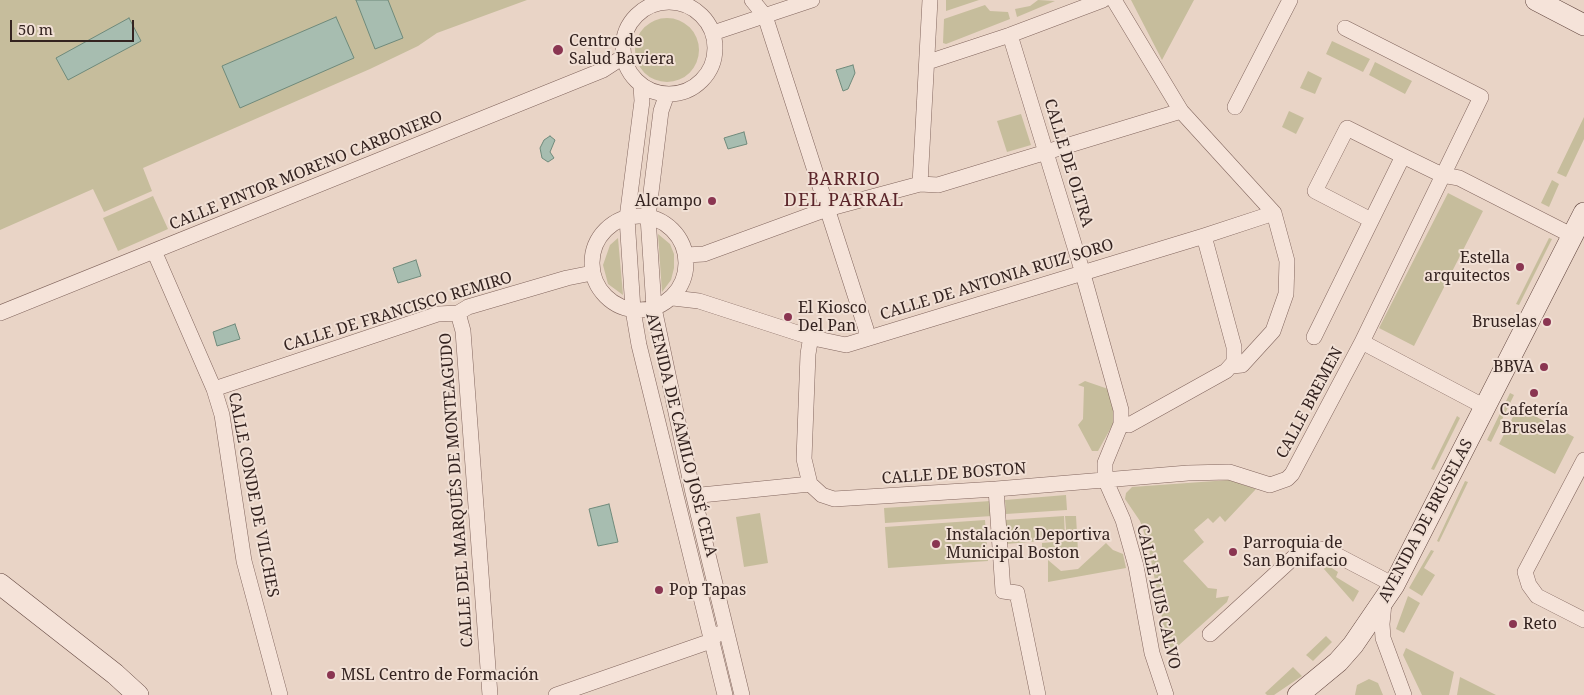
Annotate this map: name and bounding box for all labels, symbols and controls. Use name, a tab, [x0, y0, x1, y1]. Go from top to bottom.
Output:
scale bar	[12, 10, 136, 42]
text: 50 m	[18, 19, 53, 39]
place label: Centro de Salud Baviera	[569, 31, 674, 69]
marker: Centro de Salud Baviera	[551, 43, 565, 57]
street label: CALLE DE OLTRA	[1039, 96, 1097, 230]
street label: CALLE PINTOR MORENO CARBONERO	[167, 107, 445, 235]
district label: BARRIO DEL PARRAL	[783, 169, 905, 212]
place label: Alcampo	[635, 191, 702, 211]
marker: Alcampo	[706, 195, 718, 207]
street label: CALLE DE ANTONIA RUIZ SORO	[878, 235, 1116, 325]
place label: Estella arquitectos	[1424, 248, 1510, 286]
marker: Estella arquitectos	[1514, 261, 1526, 273]
street label: CALLE DE FRANCISCO REMIRO	[281, 268, 515, 356]
place label: El Kiosco Del Pan	[798, 298, 867, 336]
street label: AVENIDA DE CAMILO JOSÉ CELA	[641, 311, 721, 559]
marker: El Kiosco Del Pan	[782, 311, 794, 323]
place label: Bruselas	[1472, 312, 1537, 332]
marker: Bruselas	[1541, 316, 1553, 328]
street label: CALLE DEL MARQUÉS DE MONTEAGUDO	[436, 332, 478, 648]
street label: CALLE BREMEN	[1273, 344, 1347, 462]
place label: BBVA	[1493, 357, 1534, 377]
marker: BBVA	[1538, 361, 1550, 373]
marker: Cafetería Bruselas	[1528, 387, 1540, 399]
street label: CALLE CONDE DE VILCHES	[224, 391, 282, 599]
place label: Cafetería Bruselas	[1499, 400, 1569, 438]
street label: AVENIDA DE BRUSELAS	[1375, 436, 1477, 606]
street label: CALLE DE BOSTON	[881, 459, 1027, 489]
street label: CALLE LUIS CALVO	[1132, 523, 1184, 671]
place label: Instalación Deportiva Municipal Boston	[946, 525, 1111, 563]
place label: Parroquia de San Bonifacio	[1243, 533, 1347, 571]
marker: Instalación Deportiva Municipal Boston	[930, 538, 942, 550]
marker: Parroquia de San Bonifacio	[1227, 546, 1239, 558]
place label: Pop Tapas	[669, 580, 746, 600]
marker: Pop Tapas	[653, 584, 665, 596]
place label: Reto	[1523, 614, 1557, 634]
marker: Reto	[1507, 618, 1519, 630]
place label: MSL Centro de Formación	[341, 665, 539, 685]
marker: MSL Centro de Formación	[325, 669, 337, 681]

